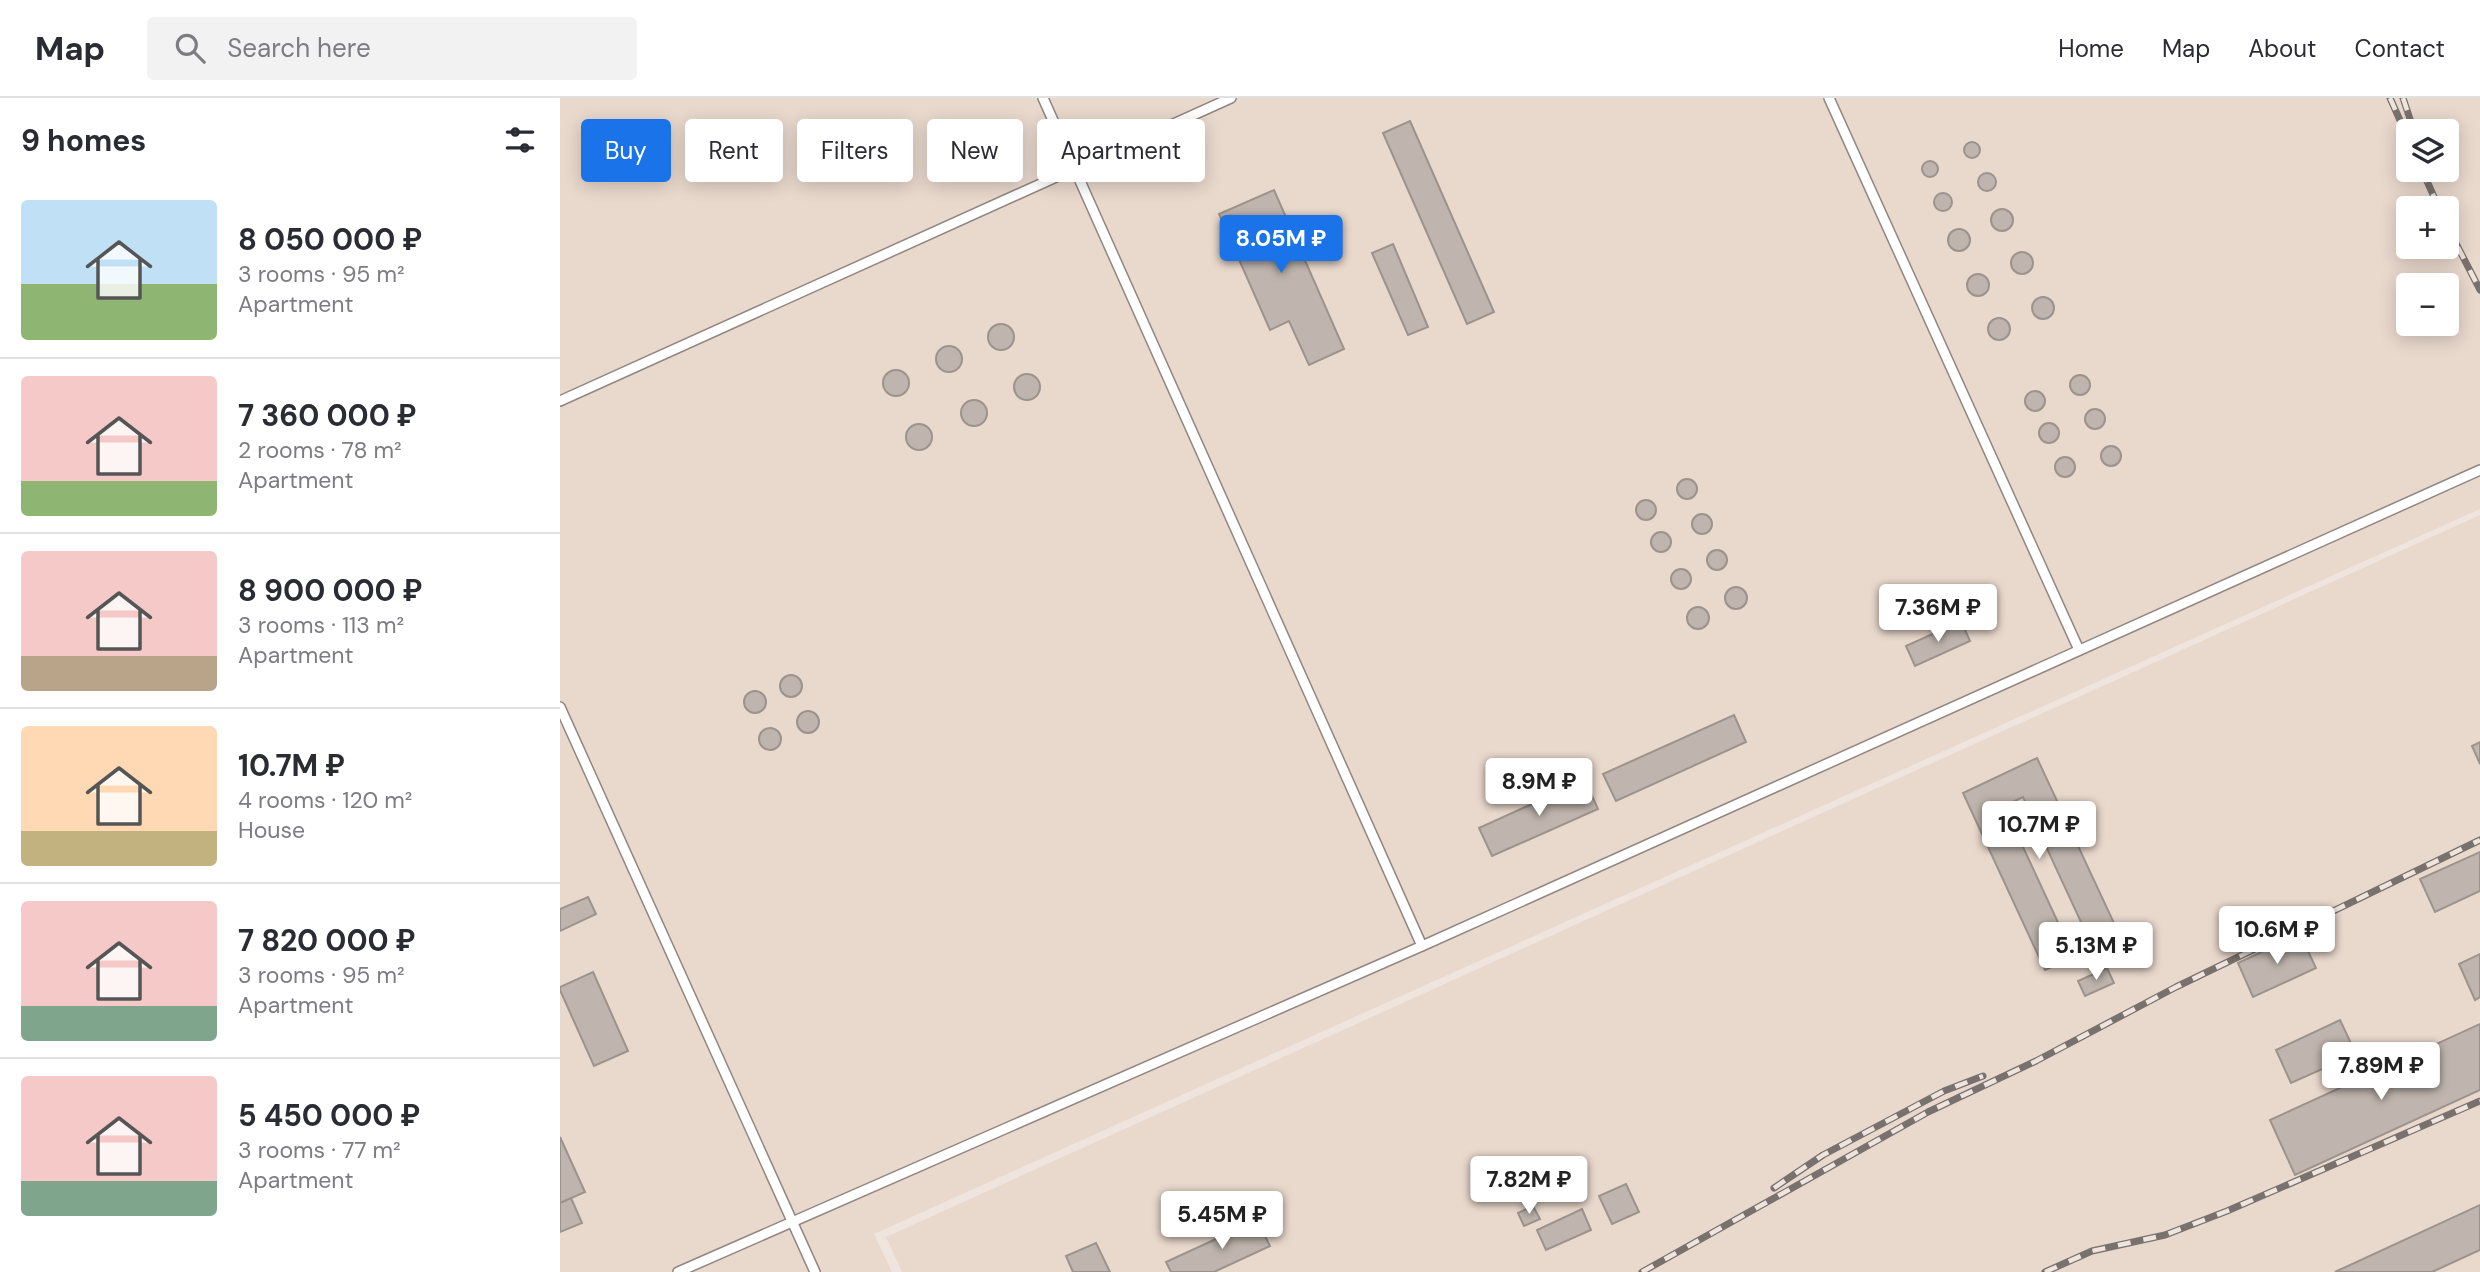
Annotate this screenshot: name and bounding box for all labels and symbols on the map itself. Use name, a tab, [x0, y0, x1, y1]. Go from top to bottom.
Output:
pin: 8.05M ₽	[1216, 216, 1346, 275]
pin: 7.36M ₽	[1873, 584, 2003, 644]
pin: 8.9M ₽	[1482, 758, 1596, 818]
pin: 10.7M ₽	[1974, 802, 2104, 861]
pin: 10.6M ₽	[2212, 906, 2342, 966]
pin: 5.13M ₽	[2031, 922, 2161, 982]
pin: 7.89M ₽	[2316, 1042, 2446, 1102]
pin: 7.82M ₽	[1464, 1156, 1594, 1216]
pin: 5.45M ₽	[1157, 1192, 1287, 1251]

